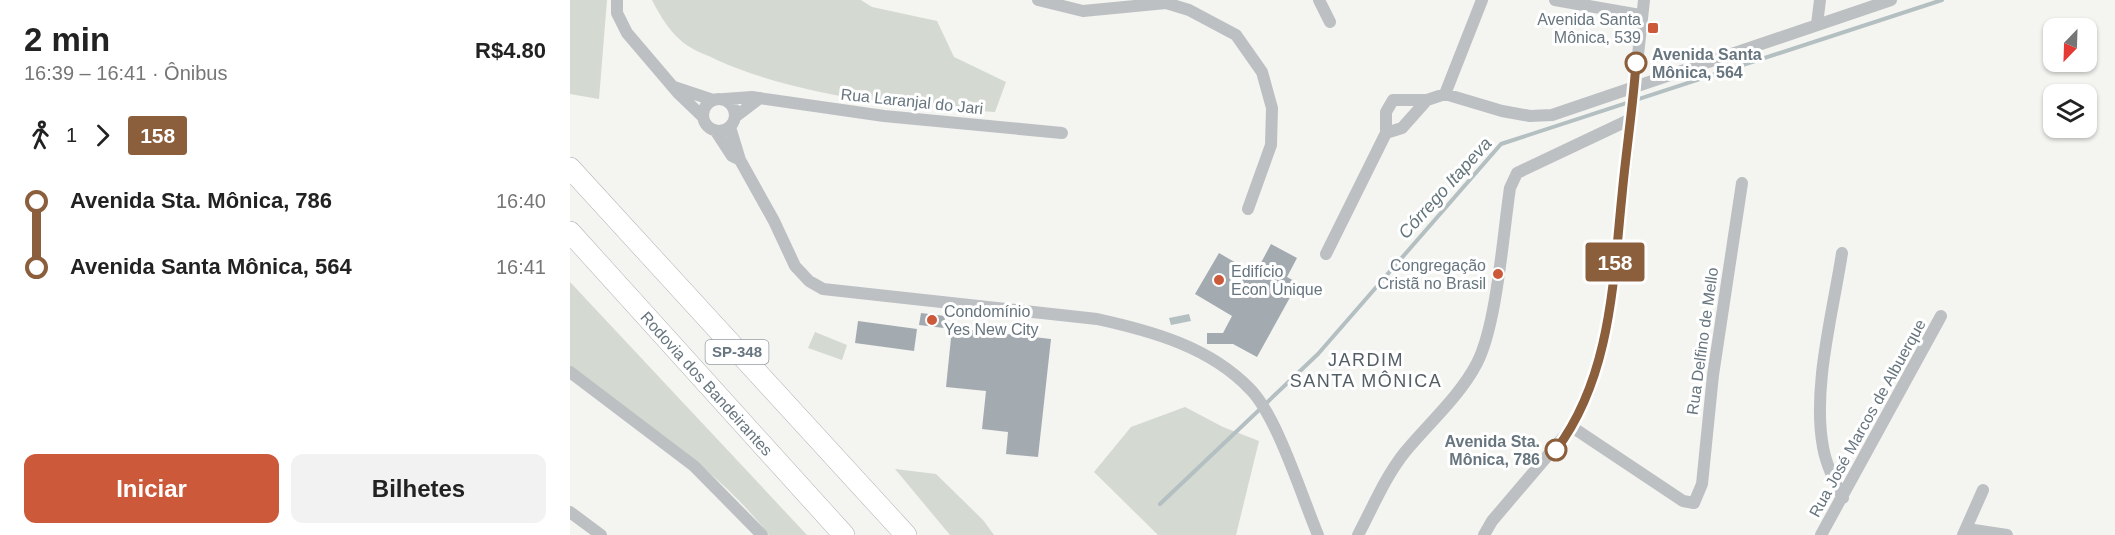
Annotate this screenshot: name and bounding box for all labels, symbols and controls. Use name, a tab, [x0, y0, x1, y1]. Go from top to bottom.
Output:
place label: Avenida Santa Mônica, 539	[1537, 11, 1641, 46]
north arrow	[2043, 18, 2097, 72]
map controls	[2043, 18, 2097, 138]
text: 2 min	[24, 21, 110, 58]
marker: Avenida Santa Mônica, 539	[1646, 21, 1660, 35]
text: R$4.80	[475, 38, 546, 63]
place label: Avenida Santa Mônica, 564	[1652, 46, 1762, 81]
marker: Avenida Santa Mônica, 564	[1625, 52, 1647, 74]
text: 16:39 – 16:41 · Ônibus	[24, 62, 227, 84]
button: layers	[2043, 84, 2097, 138]
street label: Rua Laranjal do Jari	[840, 86, 984, 117]
icon: walk	[24, 119, 57, 152]
icon: forward	[86, 119, 119, 152]
text: 1	[66, 124, 77, 146]
text: 158	[140, 124, 175, 147]
water label: Córrego Itapeva	[1394, 133, 1496, 243]
text: Avenida Sta. Mônica, 786	[70, 188, 332, 213]
text: 16:40	[496, 190, 546, 212]
line badge: 158	[1580, 242, 1650, 282]
text: 158	[1597, 251, 1633, 274]
text: Avenida Santa Mônica, 564	[70, 254, 352, 279]
text: 16:41	[496, 256, 546, 278]
place label: Congregação Cristã no Brasil	[1378, 257, 1486, 292]
place label: Edifício Econ Unique	[1231, 263, 1323, 298]
street label: Rua Delfino de Mello	[1684, 266, 1721, 416]
marker: Congregação Cristã no Brasil	[1491, 267, 1505, 281]
marker: Edifício Econ Unique	[1212, 273, 1226, 287]
place label: Condomínio Yes New City	[944, 303, 1039, 338]
street label: Rodovia dos Bandeirantes	[637, 308, 776, 459]
marker: Condomínio Yes New City	[925, 313, 939, 327]
street label: Rua José Marcos de Albuerque	[1806, 316, 1929, 520]
road number: SP-348	[706, 340, 768, 364]
district label: JARDIM SANTA MÔNICA	[1290, 350, 1442, 391]
place label: Avenida Sta. Mônica, 786	[1445, 433, 1540, 468]
marker: Avenida Sta. Mônica, 786	[1545, 439, 1567, 461]
button: Iniciar	[24, 454, 279, 523]
button: Bilhetes	[291, 454, 546, 523]

